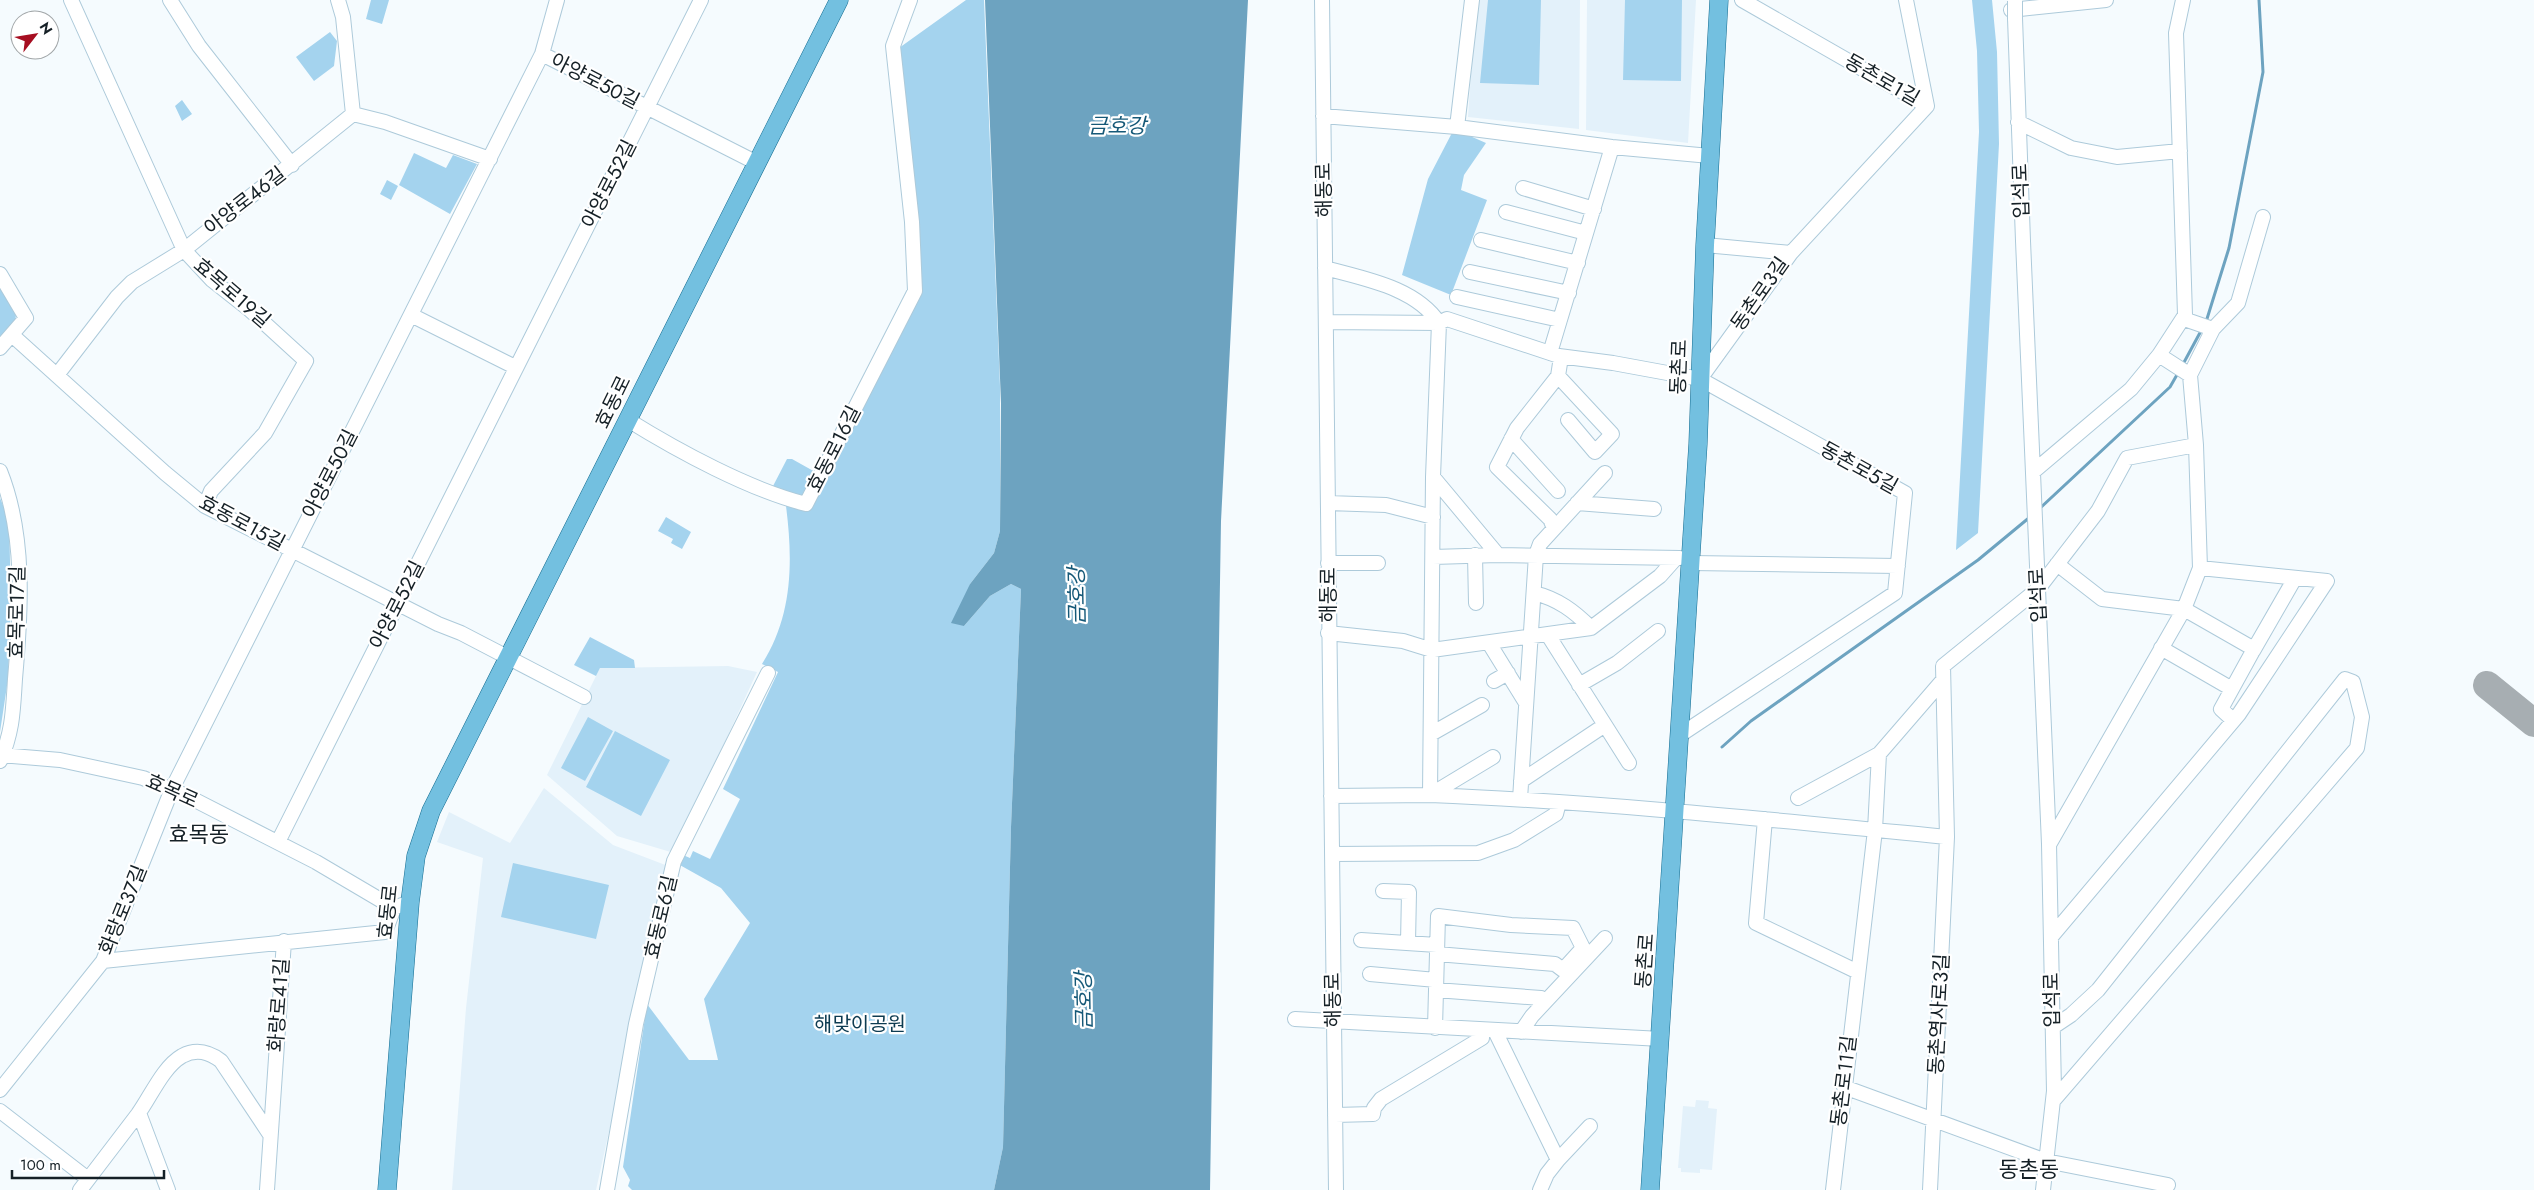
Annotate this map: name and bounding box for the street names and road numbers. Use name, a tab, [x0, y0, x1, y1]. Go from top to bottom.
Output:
street label: 아양로50길	[545, 46, 645, 116]
street label: 동촌로1길	[1839, 47, 1925, 113]
street label: 아양로52길	[574, 135, 644, 233]
street label: 아양로46길	[198, 160, 292, 242]
street label: 해동로	[1309, 162, 1339, 218]
street label: 입석로	[2006, 163, 2036, 219]
street label: 효목로19길	[187, 251, 277, 335]
street label: 동촌로3길	[1724, 251, 1796, 337]
street label: 동촌로	[1664, 339, 1694, 395]
street label: 효동로	[588, 371, 638, 433]
street label: 효동로16길	[800, 400, 868, 498]
street label: 아양로50길	[295, 424, 365, 524]
street label: 동촌로5길	[1815, 435, 1903, 501]
street label: 효동로15길	[194, 488, 290, 558]
street label: 아양로52길	[362, 556, 432, 654]
street label: 효목로17길	[2, 565, 32, 659]
street label: 해동로	[1314, 567, 1343, 623]
street label: 입석로	[2022, 567, 2054, 623]
street label: 효목로	[141, 767, 203, 815]
street label: 화랑로37길	[92, 861, 154, 959]
street label: 효동로6길	[637, 872, 685, 962]
street label: 효동로	[371, 883, 405, 941]
street label: 동촌로	[1629, 932, 1661, 990]
street label: 동촌역사로3길	[1921, 953, 1957, 1075]
street label: 화랑로41길	[261, 957, 297, 1053]
street label: 해동로	[1318, 972, 1348, 1028]
street label: 입석로	[2037, 972, 2067, 1028]
street label: 동촌로11길	[1824, 1034, 1864, 1128]

